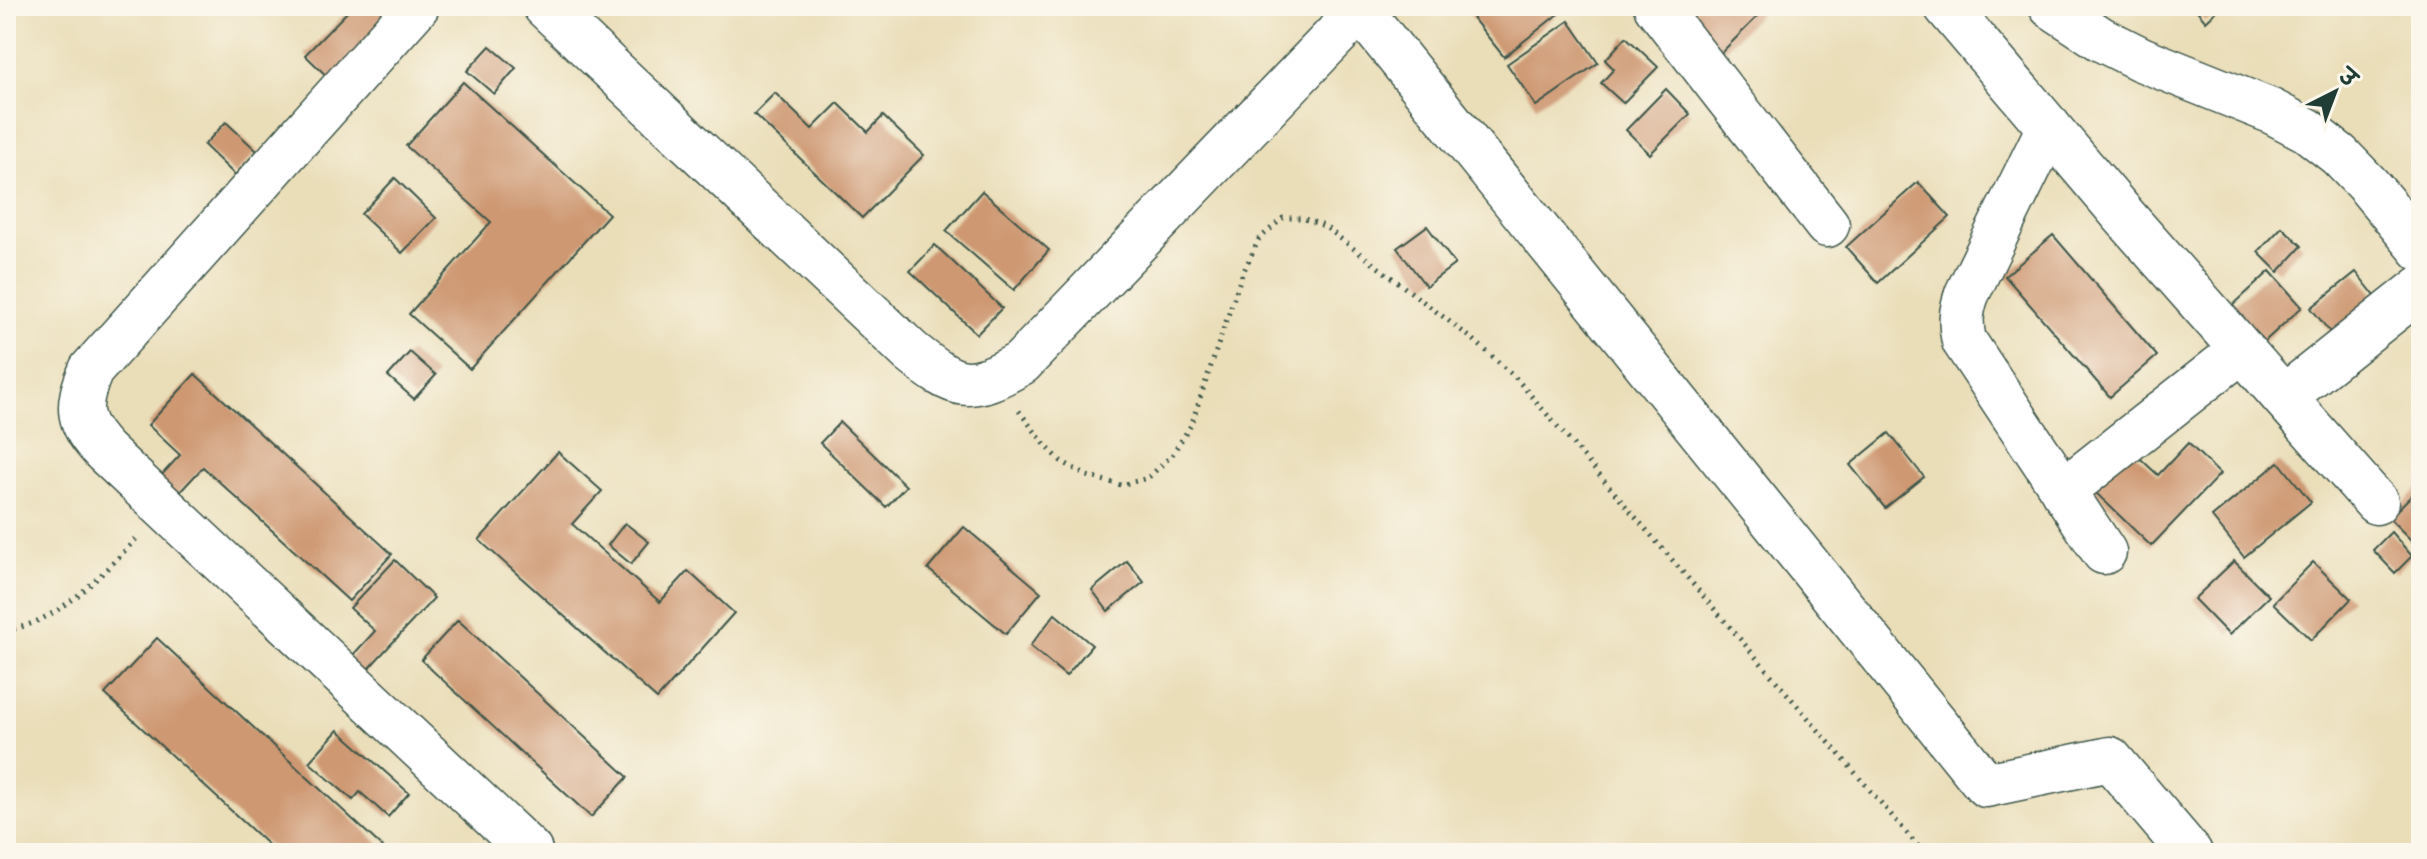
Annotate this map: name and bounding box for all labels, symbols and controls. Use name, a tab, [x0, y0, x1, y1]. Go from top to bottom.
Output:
north arrow	[2295, 52, 2375, 132]
text: उ	[2331, 58, 2368, 95]

